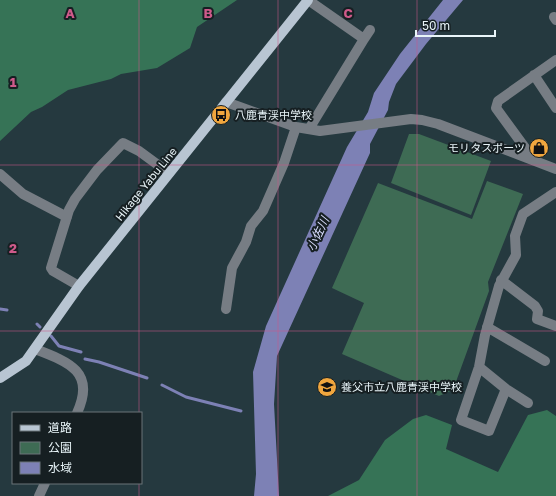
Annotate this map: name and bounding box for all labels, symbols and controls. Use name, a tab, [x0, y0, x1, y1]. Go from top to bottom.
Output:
text: A	[65, 5, 75, 21]
text: B	[203, 5, 213, 21]
text: C	[343, 5, 353, 21]
scale bar	[416, 12, 495, 38]
text: 50 m	[422, 18, 450, 33]
text: 1	[10, 74, 17, 90]
bus stop icon: 八鹿青渓中学校	[210, 104, 232, 126]
place label: 八鹿青渓中学校	[235, 108, 312, 121]
shop icon: モリタスポーツ	[528, 137, 550, 159]
place label: モリタスポーツ	[448, 141, 525, 154]
street label: Hikage Yabu Line	[112, 144, 179, 223]
water label: 小佐川	[303, 212, 333, 253]
text: 2	[9, 240, 17, 256]
school or university icon: 養父市立八鹿青渓中学校	[316, 376, 338, 398]
place label: 養父市立八鹿青渓中学校	[341, 380, 462, 393]
legend	[12, 412, 142, 484]
text: 道路	[48, 420, 72, 435]
text: 公園	[48, 440, 72, 455]
text: 水域	[48, 460, 72, 475]

